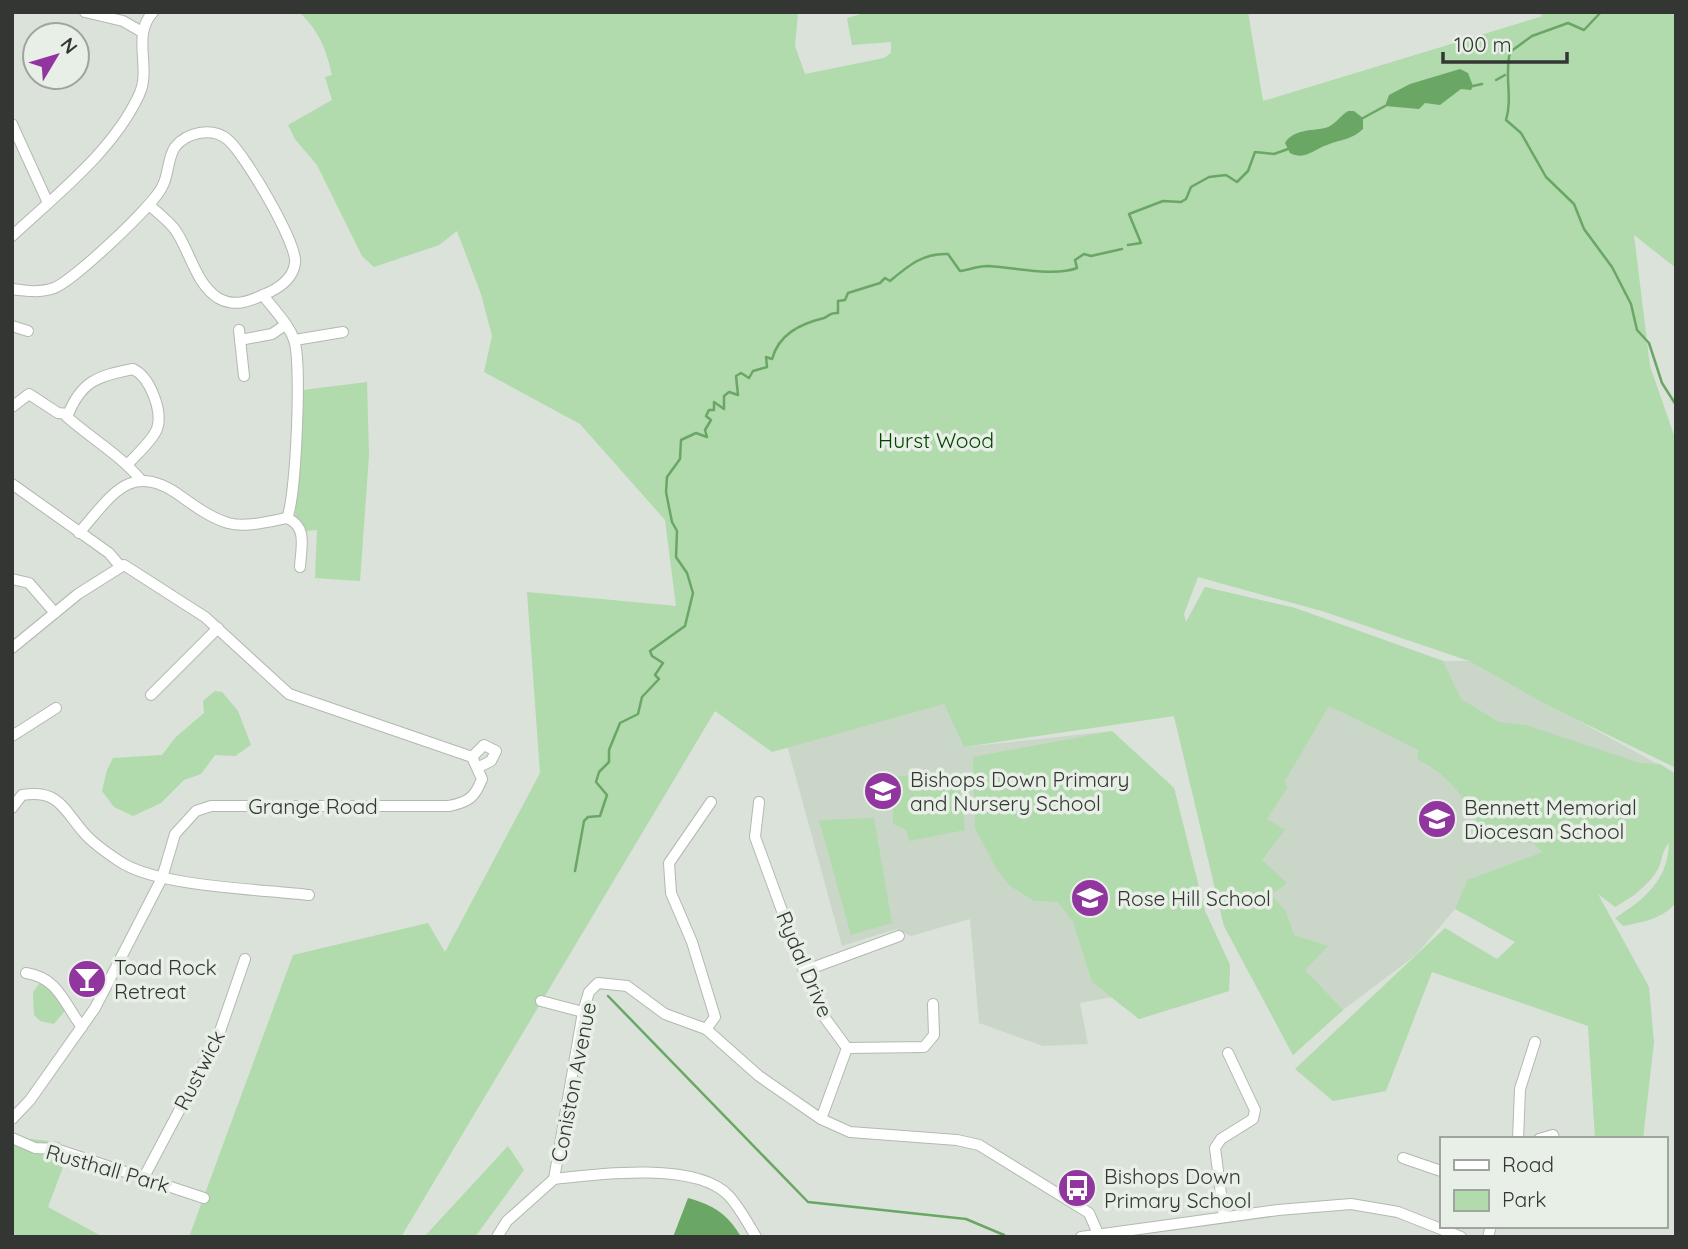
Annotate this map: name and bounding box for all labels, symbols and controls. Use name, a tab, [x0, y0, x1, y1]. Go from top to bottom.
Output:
north arrow	[21, 21, 91, 91]
scale bar	[1443, 21, 1567, 65]
text: 100 m	[1454, 31, 1512, 57]
text: N	[56, 33, 83, 58]
park label: Hurst Wood	[878, 427, 994, 453]
place label: Bishops Down Primary and Nursery School	[910, 766, 1130, 816]
school or university icon: Bishops Down Primary and Nursery School	[862, 770, 904, 812]
street label: Grange Road	[248, 793, 378, 819]
place label: Bennett Memorial Diocesan School	[1464, 794, 1637, 844]
school or university icon: Bennett Memorial Diocesan School	[1416, 798, 1458, 840]
school or university icon: Rose Hill School	[1069, 877, 1111, 919]
place label: Rose Hill School	[1117, 885, 1271, 911]
street label: Rydal Drive	[771, 907, 839, 1021]
place label: Toad Rock Retreat	[114, 954, 217, 1004]
bar icon: Toad Rock Retreat	[66, 958, 108, 1000]
street label: Coniston Avenue	[545, 1000, 601, 1164]
street label: Rustwick	[168, 1026, 230, 1114]
legend	[1440, 1137, 1667, 1228]
street label: Rusthall Park	[43, 1138, 173, 1198]
text: Road	[1502, 1151, 1554, 1177]
place label: Bishops Down Primary School	[1104, 1163, 1252, 1213]
bus stop icon: Bishops Down Primary School	[1056, 1167, 1098, 1209]
text: Park	[1502, 1186, 1546, 1212]

